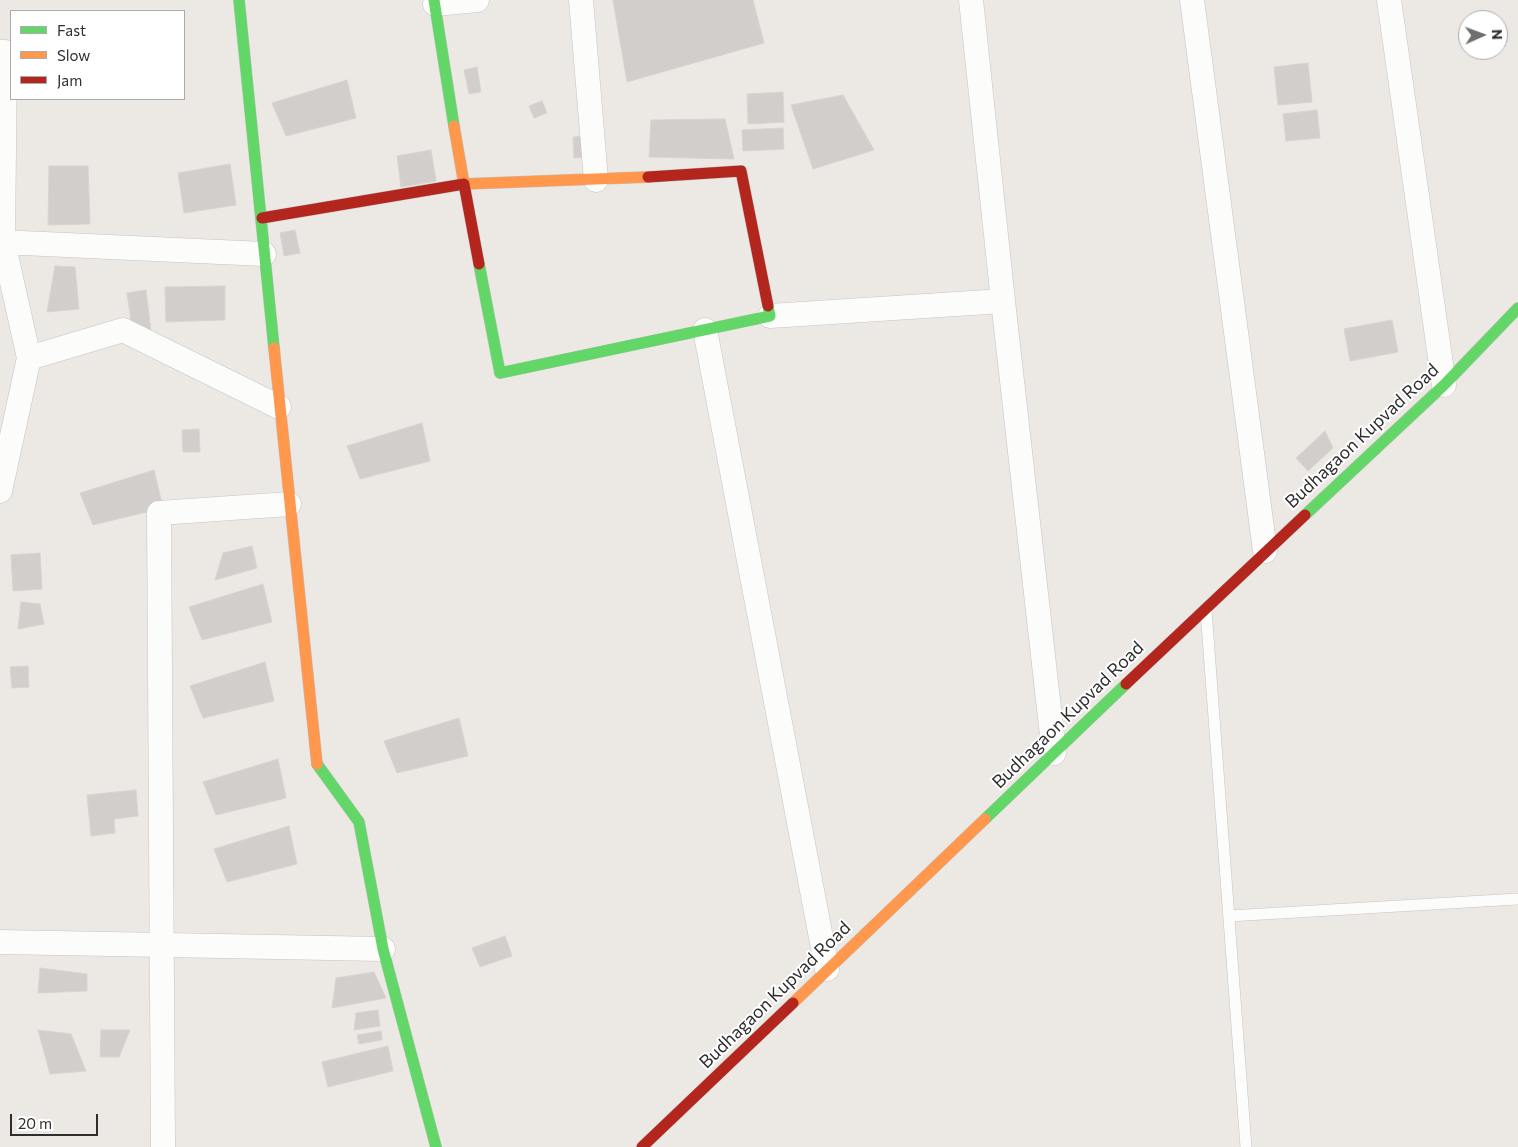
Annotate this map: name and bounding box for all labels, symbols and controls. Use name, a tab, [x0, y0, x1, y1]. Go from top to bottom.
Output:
legend	[10, 10, 185, 100]
north arrow	[1458, 10, 1508, 60]
text: Fast	[57, 21, 86, 39]
text: N	[1489, 29, 1506, 40]
text: Slow	[57, 46, 90, 64]
text: Jam	[57, 71, 82, 89]
street label: Budhagaon Kupvad Road	[1281, 359, 1443, 513]
street label: Budhagaon Kupvad Road	[988, 637, 1148, 793]
street label: Budhagaon Kupvad Road	[695, 917, 855, 1073]
scale bar	[12, 1104, 100, 1136]
text: 20 m	[18, 1114, 52, 1132]

